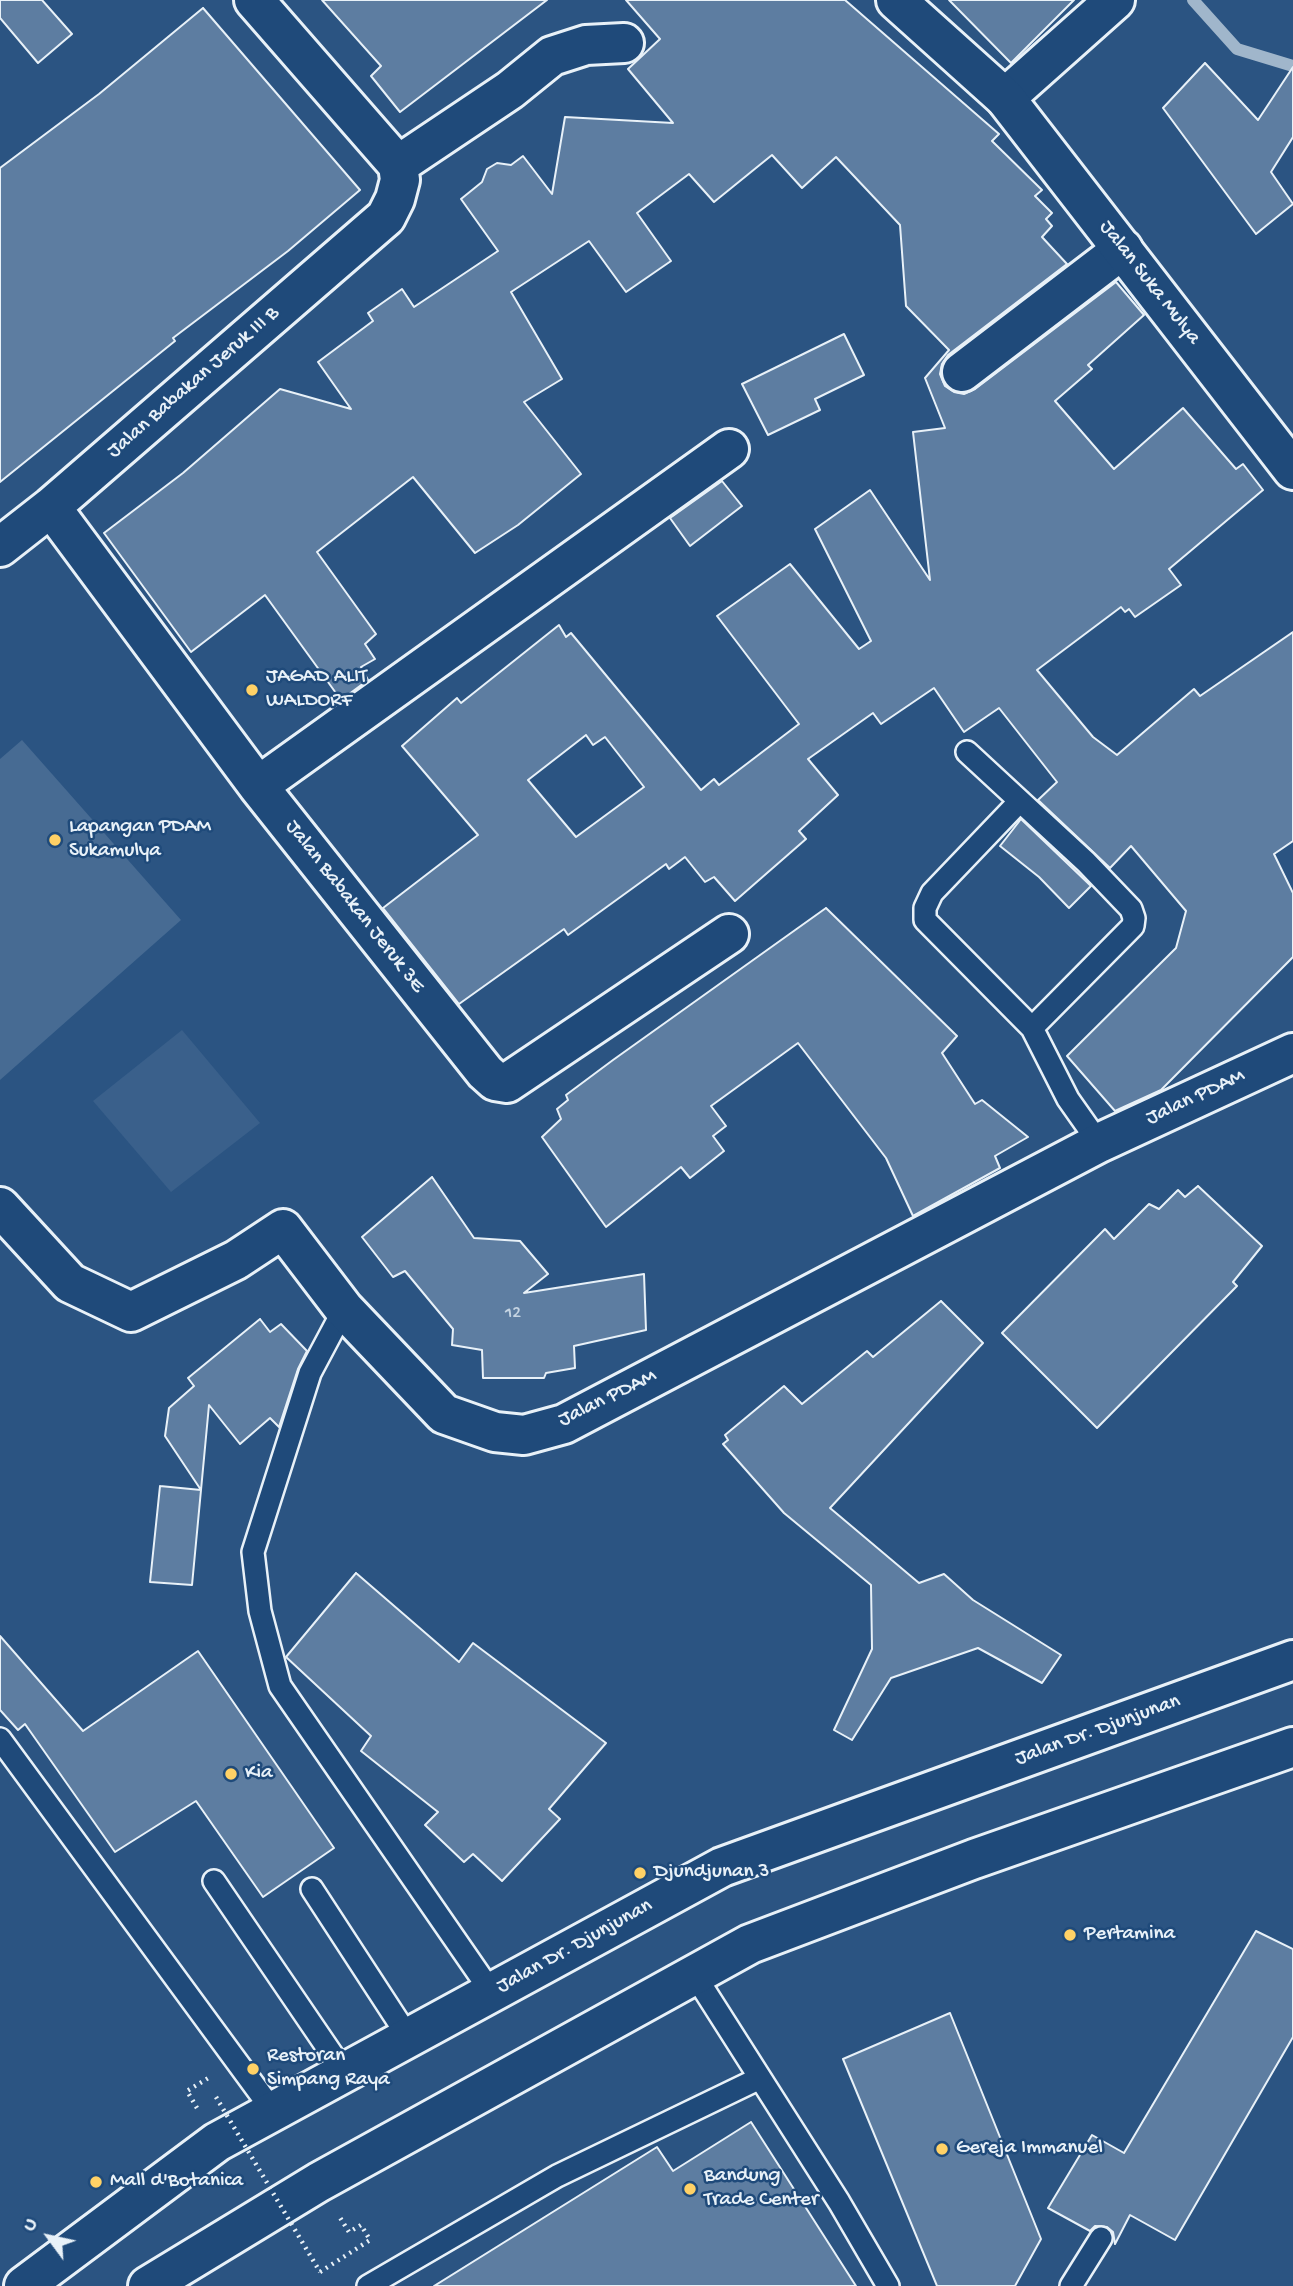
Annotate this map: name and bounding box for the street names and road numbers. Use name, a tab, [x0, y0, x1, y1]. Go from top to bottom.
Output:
street label: Jalan Suka Mulya	[1093, 216, 1205, 350]
street label: Jalan Babakan Jeruk III B	[103, 301, 285, 465]
street label: Jalan Babakan Jeruk 3E	[279, 815, 429, 999]
street label: Jalan PDAM	[1143, 1064, 1249, 1132]
street label: Jalan PDAM	[555, 1364, 661, 1434]
street label: Jalan Dr. Djunjunan	[1012, 1689, 1184, 1773]
street label: Jalan Dr. Djunjunan	[493, 1894, 657, 2000]

